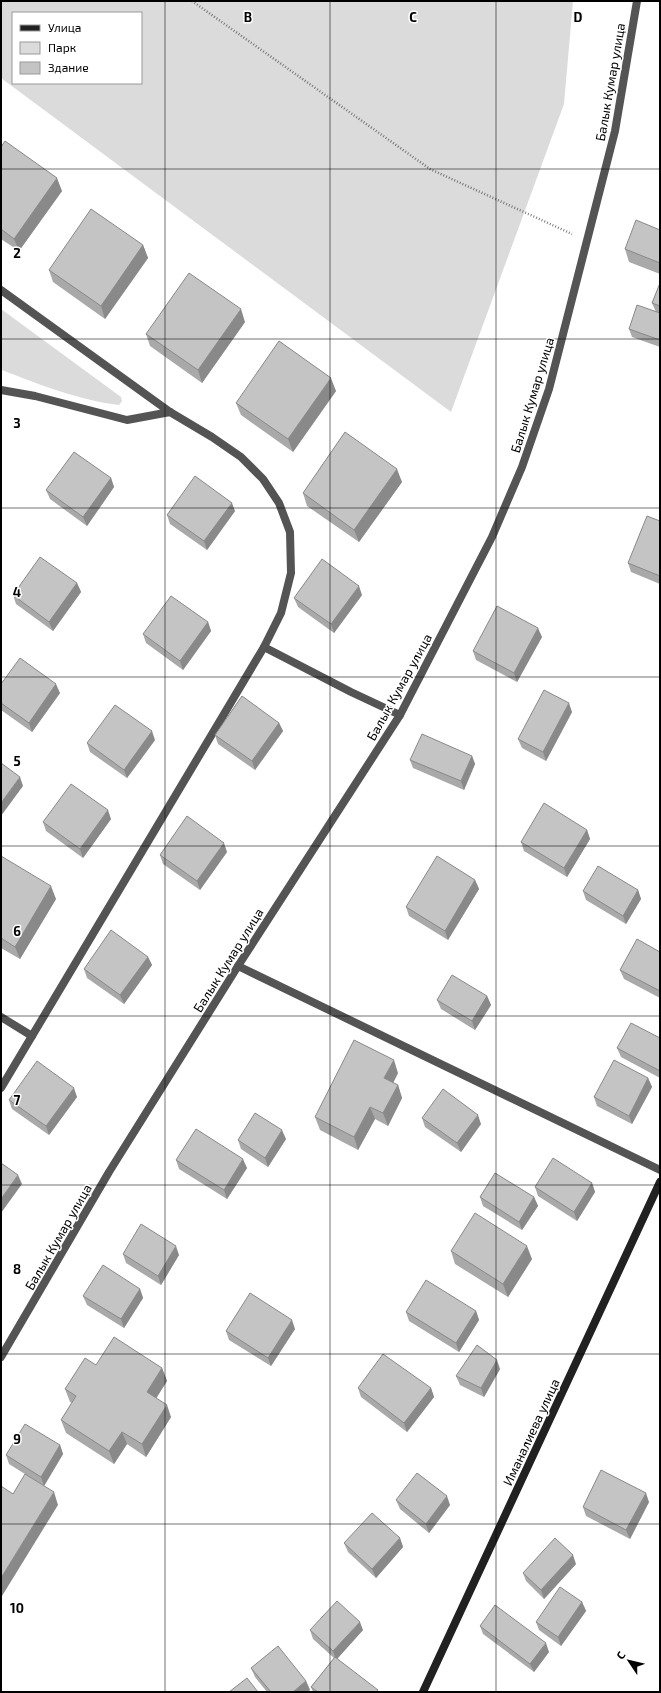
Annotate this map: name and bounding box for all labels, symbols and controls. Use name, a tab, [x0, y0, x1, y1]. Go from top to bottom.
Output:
text: B	[244, 9, 252, 25]
text: C	[409, 9, 417, 25]
text: D	[574, 9, 583, 25]
legend	[12, 12, 142, 84]
text: Улица	[48, 20, 81, 34]
street label: Балык Кумар улица	[592, 22, 628, 142]
text: Парк	[48, 40, 77, 54]
text: Здание	[48, 60, 89, 74]
text: 2	[13, 245, 21, 261]
street label: Балык Кумар улица	[507, 335, 557, 455]
text: 3	[13, 415, 21, 431]
text: 4	[13, 584, 21, 600]
street label: Балык Кумар улица	[363, 631, 435, 743]
text: 5	[13, 753, 21, 769]
street label: Балык Кумар улица	[189, 905, 267, 1015]
text: 6	[13, 923, 21, 939]
text: 7	[14, 1092, 21, 1108]
street label: Балык Кумар улица	[21, 1181, 95, 1293]
text: 8	[13, 1261, 21, 1277]
street label: Иманалиева улица	[499, 1376, 563, 1488]
text: 9	[13, 1431, 21, 1447]
text: 10	[10, 1600, 24, 1616]
north arrow	[609, 1641, 649, 1681]
text: С	[613, 1648, 628, 1661]

